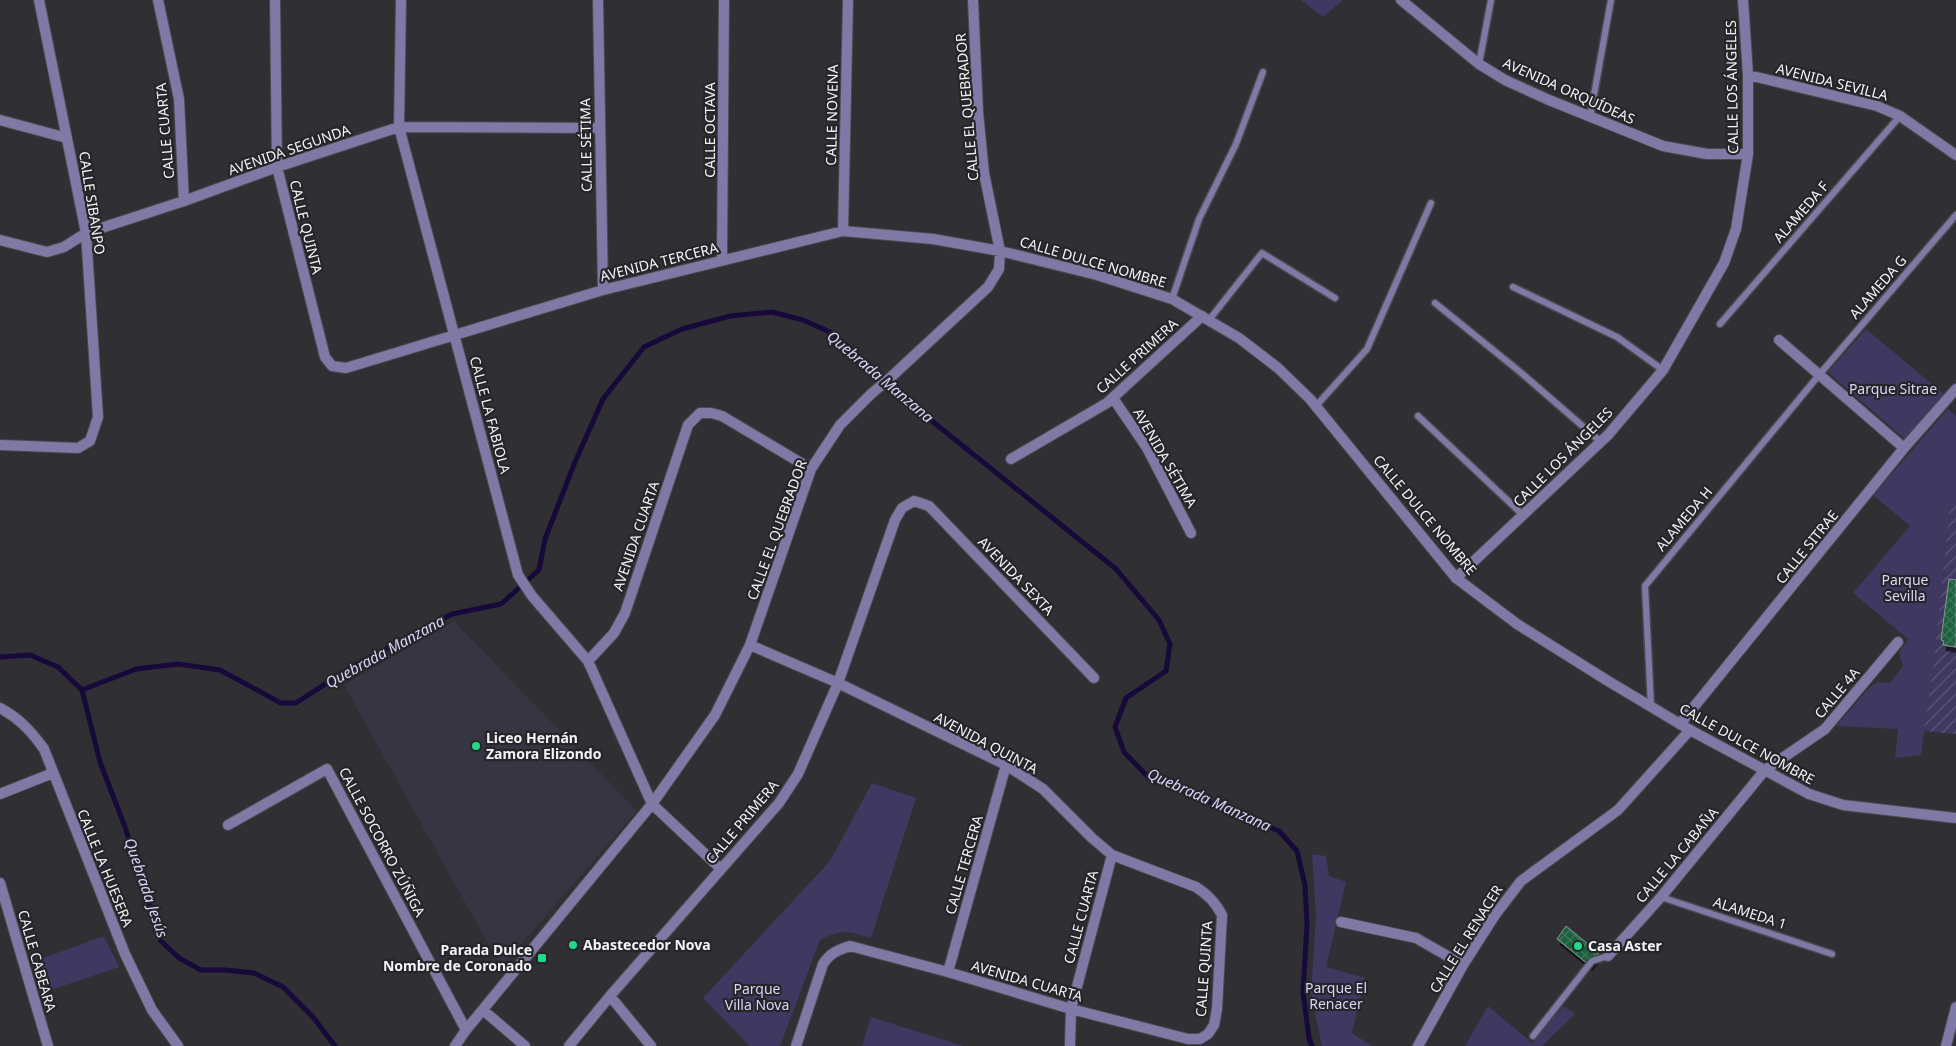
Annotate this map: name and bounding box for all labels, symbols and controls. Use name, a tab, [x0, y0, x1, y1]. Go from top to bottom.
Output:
street label: CALLE LOS ÁNGELES	[1721, 20, 1742, 154]
street label: CALLE EL QUEBRADOR	[951, 32, 982, 182]
street label: AVENIDA ORQUÍDEAS	[1500, 53, 1639, 128]
street label: AVENIDA SEVILLA	[1774, 58, 1890, 105]
street label: CALLE NOVENA	[821, 64, 842, 166]
street label: CALLE CUARTA	[151, 82, 178, 180]
street label: CALLE OCTAVA	[700, 82, 719, 178]
street label: CALLE SÉTIMA	[575, 98, 596, 192]
street label: AVENIDA SEGUNDA	[225, 120, 352, 179]
street label: CALLE SIBANPO	[75, 150, 110, 256]
street label: ALAMEDA F	[1769, 177, 1833, 246]
street label: CALLE QUINTA	[286, 178, 327, 276]
street label: CALLE DULCE NOMBRE	[1018, 232, 1169, 292]
street label: AVENIDA TERCERA	[598, 238, 720, 285]
street label: ALAMEDA G	[1845, 251, 1911, 323]
street label: CALLE PRIMERA	[1092, 314, 1182, 397]
water label: Quebrada Manzana	[823, 326, 938, 427]
street label: CALLE LA FABIOLA	[466, 354, 515, 476]
park label: Parque Sitrae	[1849, 379, 1937, 398]
street label: CALLE LOS ÁNGELES	[1509, 402, 1617, 511]
street label: AVENIDA SÉTIMA	[1129, 404, 1202, 511]
street label: CALLE DULCE NOMBRE	[1369, 451, 1481, 579]
street label: CALLE EL QUEBRADOR	[742, 457, 811, 603]
street label: AVENIDA CUARTA	[608, 478, 663, 593]
street label: ALAMEDA H	[1651, 482, 1716, 555]
street label: CALLE SITRAE	[1771, 506, 1842, 587]
street label: AVENIDA SEXTA	[974, 532, 1059, 619]
park label: Parque Sevilla	[1882, 570, 1929, 605]
water label: Quebrada Manzana	[321, 610, 448, 692]
street label: CALLE 4A	[1810, 663, 1863, 722]
street label: CALLE DULCE NOMBRE	[1676, 699, 1818, 789]
street label: AVENIDA QUINTA	[931, 707, 1041, 778]
place label: Liceo Hernán Zamora Elizondo	[486, 728, 602, 763]
marker: Liceo Hernán Zamora Elizondo	[470, 740, 482, 752]
water label: Quebrada Manzana	[1145, 763, 1275, 836]
street label: CALLE SOCORRO ZÚÑIGA	[335, 764, 430, 920]
street label: CALLE PRIMERA	[701, 776, 782, 868]
street label: CALLE LA CABAÑA	[1631, 803, 1722, 906]
street label: CALLE LA HUESERA	[73, 806, 138, 930]
street label: CALLE TERCERA	[940, 813, 987, 917]
water label: Quebrada Jesús	[121, 835, 174, 941]
street label: CALLE CUARTA	[1059, 868, 1102, 966]
street label: CALLE EL RENACER	[1425, 881, 1507, 996]
street label: ALAMEDA 1	[1711, 892, 1789, 933]
street label: CALLE CABEARA	[14, 908, 61, 1014]
street label: CALLE QUINTA	[1191, 920, 1216, 1018]
place label: Abastecedor Nova	[583, 935, 711, 954]
place label: Casa Aster	[1588, 936, 1663, 955]
marker: Abastecedor Nova	[567, 939, 579, 951]
place label: Parada Dulce Nombre de Coronado	[383, 940, 532, 975]
marker: Casa Aster	[1572, 940, 1584, 952]
marker: Parada Dulce Nombre de Coronado	[536, 952, 548, 964]
street label: AVENIDA CUARTA	[969, 956, 1085, 1005]
park label: Parque El Renacer	[1305, 978, 1367, 1013]
park label: Parque Villa Nova	[725, 979, 789, 1014]

